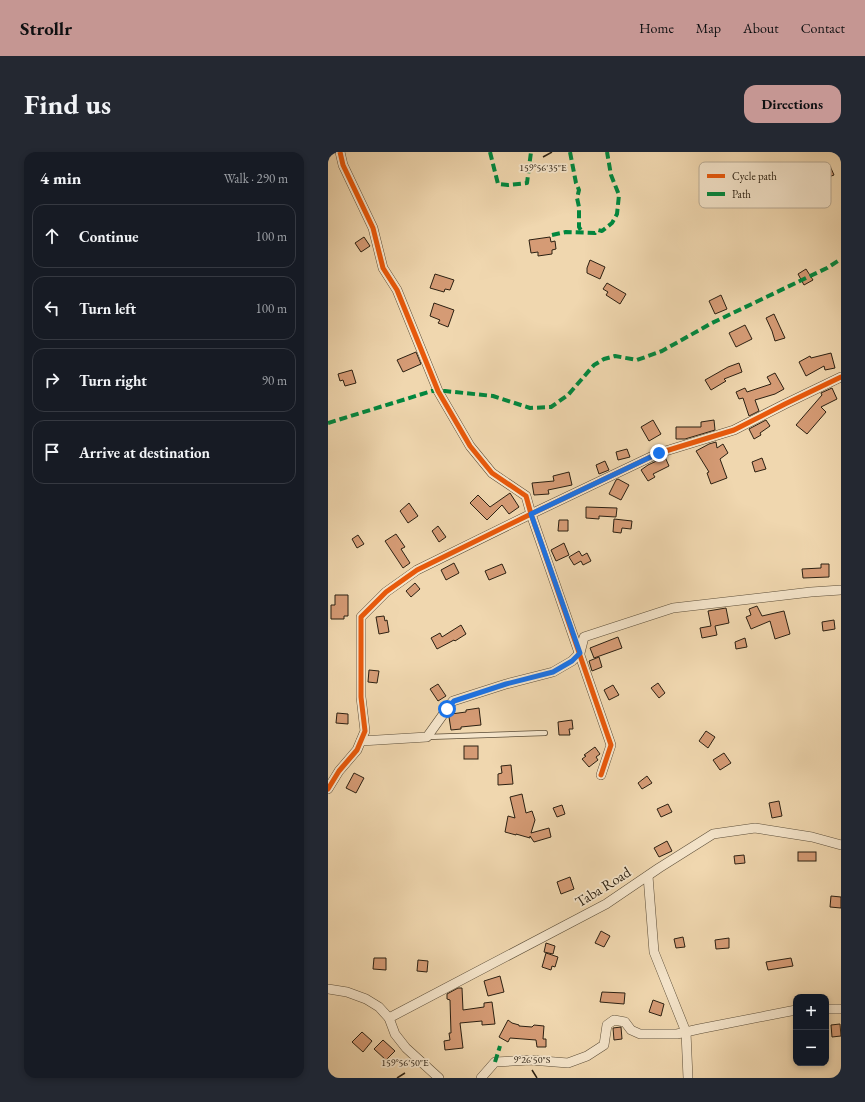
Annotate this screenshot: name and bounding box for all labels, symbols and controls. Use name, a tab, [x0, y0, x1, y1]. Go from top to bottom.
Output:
text: Strollr	[20, 16, 72, 41]
text: Home	[639, 19, 674, 37]
text: Map	[696, 19, 721, 37]
text: About	[743, 19, 779, 37]
text: Contact	[801, 19, 845, 37]
button: Directions	[744, 85, 841, 123]
text: Find us	[24, 86, 111, 122]
text: 159°56'35"E	[519, 161, 567, 174]
legend	[699, 162, 831, 208]
text: 4 min	[40, 167, 81, 189]
text: Cycle path	[732, 169, 777, 183]
text: Walk · 290 m	[224, 170, 288, 187]
text: Path	[732, 187, 751, 201]
icon: ahead	[41, 225, 63, 247]
text: Continue	[79, 227, 139, 246]
text: 100 m	[256, 228, 287, 245]
icon: left	[41, 297, 63, 319]
text: Turn left	[79, 299, 136, 318]
text: 100 m	[256, 300, 287, 317]
icon: right	[41, 369, 63, 391]
text: Turn right	[79, 371, 147, 390]
text: 90 m	[262, 372, 287, 389]
icon: arrive	[41, 441, 63, 463]
text: Arrive at destination	[79, 443, 210, 462]
route end	[650, 444, 668, 462]
route start	[438, 700, 456, 718]
street label: Taba Road	[571, 862, 635, 911]
map controls	[793, 994, 829, 1066]
button: +	[793, 994, 829, 1030]
button: −	[793, 1030, 829, 1066]
text: 9°26'50"S	[514, 1053, 551, 1066]
text: 159°56'50"E	[381, 1056, 429, 1069]

